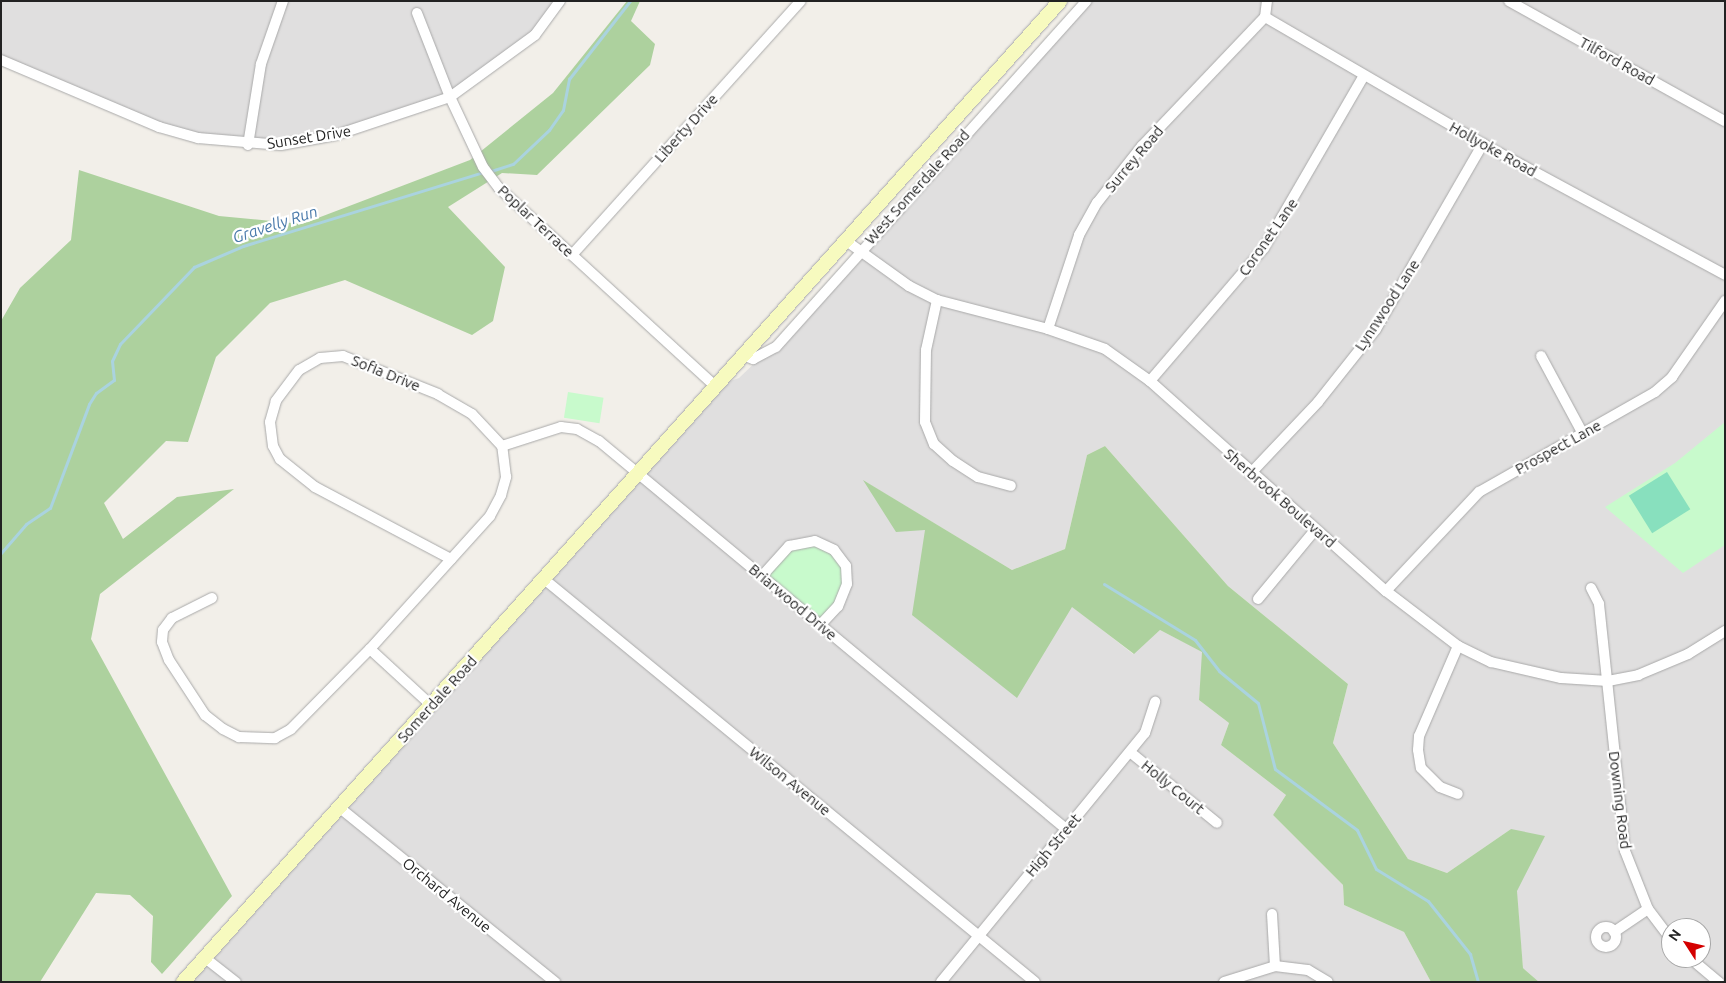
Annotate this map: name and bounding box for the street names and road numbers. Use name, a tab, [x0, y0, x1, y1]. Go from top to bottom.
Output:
street label: Tilford Road	[1576, 33, 1658, 89]
street label: Liberty Drive	[651, 90, 721, 166]
street label: Hollyoke Road	[1446, 118, 1540, 180]
street label: Sunset Drive	[266, 121, 352, 153]
street label: Surrey Road	[1101, 122, 1167, 196]
street label: West Somerdale Road	[861, 126, 973, 248]
street label: Poplar Terrace	[494, 181, 578, 261]
street label: Coronet Lane	[1235, 195, 1301, 279]
street label: Lynnwood Lane	[1351, 256, 1423, 354]
street label: Sofia Drive	[349, 351, 423, 395]
street label: Prospect Lane	[1512, 416, 1604, 478]
street label: Sherbrook Boulevard	[1221, 445, 1339, 551]
street label: Briarwood Drive	[745, 560, 841, 644]
street label: Somerdale Road	[393, 652, 481, 746]
street label: Wilson Avenue	[746, 743, 834, 819]
street label: Downing Road	[1605, 750, 1635, 850]
street label: Holly Court	[1138, 756, 1208, 818]
street label: High Street	[1021, 810, 1085, 880]
street label: Orchard Avenue	[399, 854, 495, 936]

